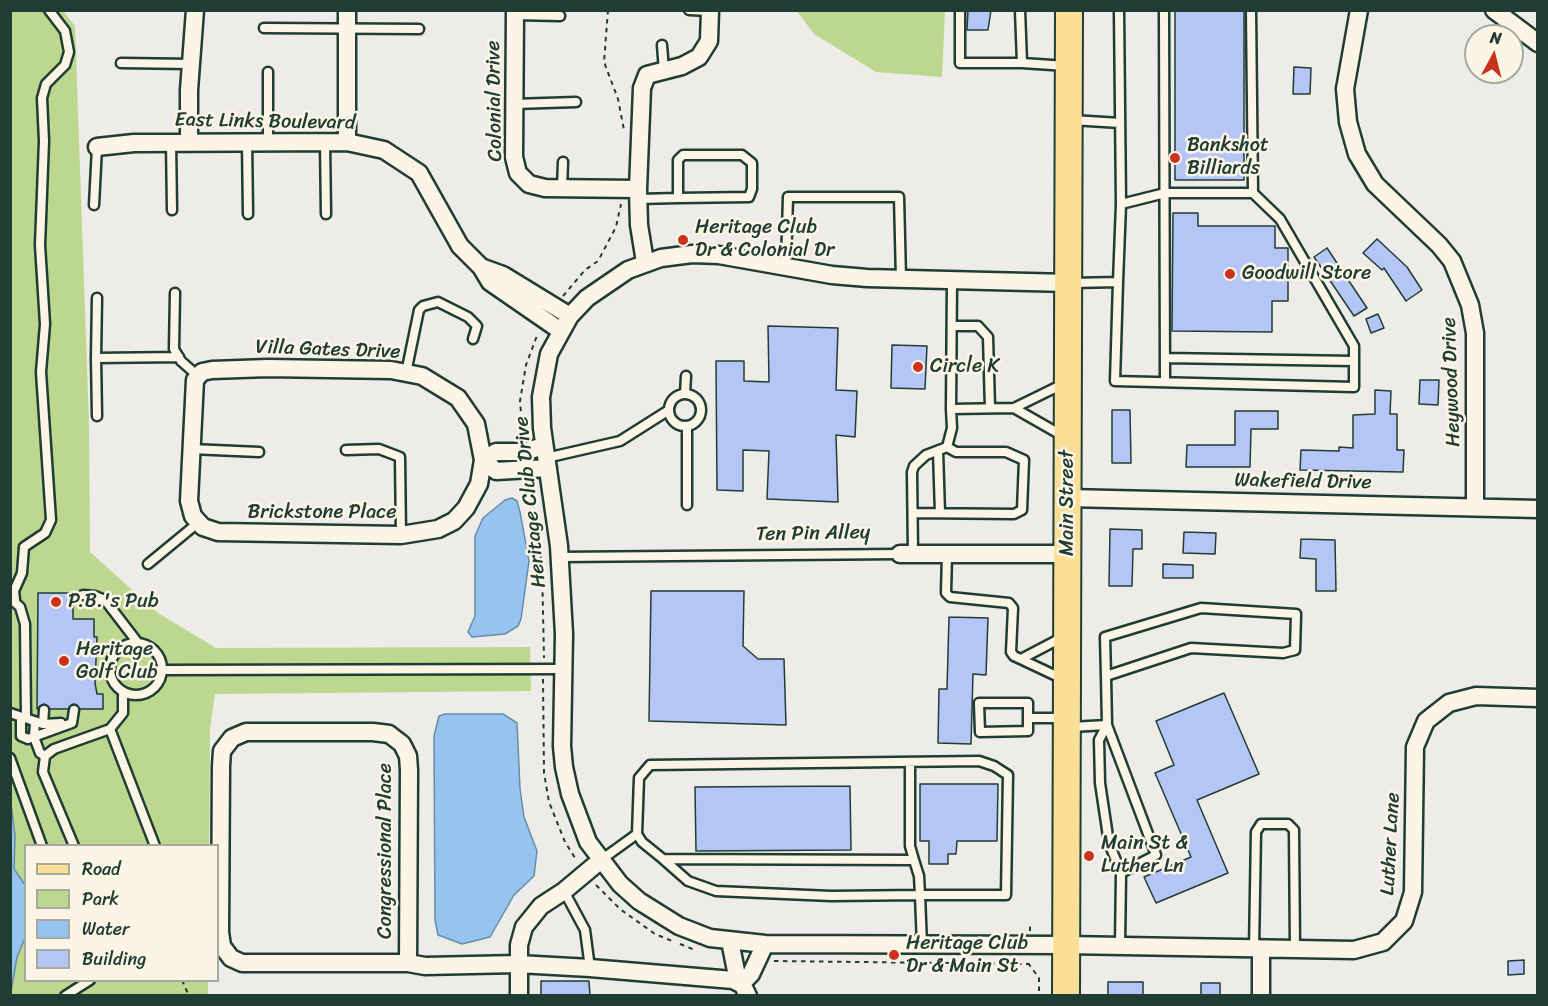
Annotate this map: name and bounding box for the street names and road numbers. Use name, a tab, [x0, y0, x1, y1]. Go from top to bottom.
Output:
street label: Colonial Drive	[482, 40, 508, 162]
street label: East Links Boulevard	[174, 108, 356, 136]
street label: Heywood Drive	[1438, 317, 1466, 447]
street label: Villa Gates Drive	[255, 335, 401, 365]
street label: Heritage Club Drive	[510, 415, 552, 589]
street label: Main Street	[1056, 450, 1080, 556]
street label: Wakefield Drive	[1234, 469, 1372, 495]
street label: Brickstone Place	[248, 501, 396, 525]
street label: Ten Pin Alley	[756, 521, 870, 547]
street label: Congressional Place	[374, 763, 398, 939]
street label: Luther Lane	[1376, 792, 1406, 896]

